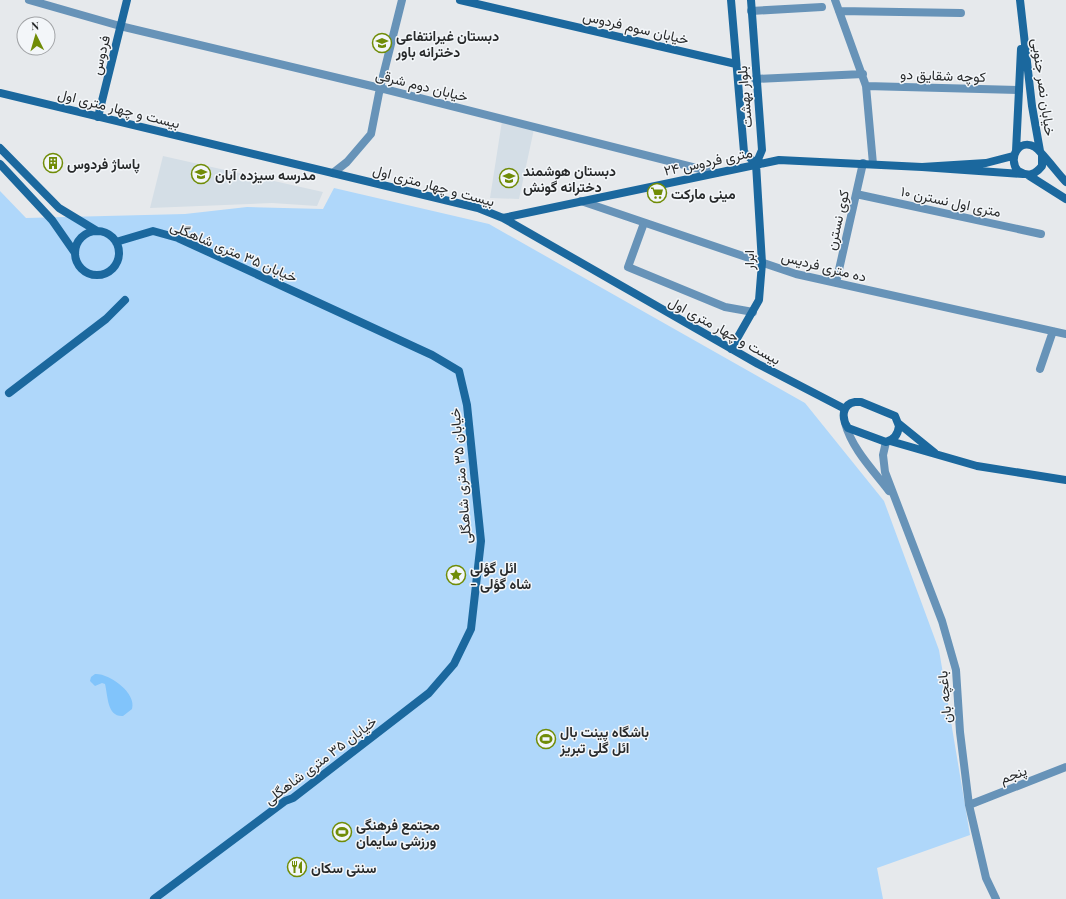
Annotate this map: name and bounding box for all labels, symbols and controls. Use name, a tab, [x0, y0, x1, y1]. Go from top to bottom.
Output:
street label: خیابان سوم فردوس	[581, 6, 691, 48]
north arrow	[16, 16, 56, 56]
text: N	[30, 18, 40, 33]
place label: دبستان غیرانتفاعی دخترانه باور	[395, 26, 499, 61]
school or university icon: دبستان غیرانتفاعی دخترانه باور	[371, 32, 393, 54]
street label: فردوس	[86, 33, 114, 77]
street label: خیابان نصر جنوبی	[1028, 37, 1060, 137]
street label: خیابان دوم شرقی	[374, 64, 470, 106]
street label: کوچه شقایق دو	[900, 64, 986, 87]
street label: بلوار بهشت	[732, 65, 756, 129]
street label: بیست و چهار متری اول	[56, 84, 182, 133]
street label: ۲۴ متری فردوس	[662, 142, 754, 180]
building icon: پاساژ فردوس	[42, 152, 64, 174]
place label: پاساژ فردوس	[67, 154, 140, 174]
street label: بیست و چهار متری اول	[371, 160, 497, 211]
place label: دبستان هوشمند دخترانه گونش	[523, 161, 616, 196]
school or university icon: مدرسه سیزده آبان	[190, 163, 212, 185]
place label: مدرسه سیزده آبان	[215, 165, 316, 184]
school or university icon: دبستان هوشمند دخترانه گونش	[498, 167, 520, 189]
street label: ۱۰ متری اول نسترن	[899, 181, 1003, 222]
supermarket icon: مینی مارکت	[646, 182, 668, 204]
place label: مینی مارکت	[671, 184, 736, 203]
street label: کوی نسترن	[821, 188, 853, 252]
street label: خیابان ۳۵ متری شاهگلی	[168, 216, 300, 286]
street label: ده متری فردیس	[779, 246, 869, 286]
street label: ابرار	[739, 250, 758, 271]
street label: بیست و چهار متری اول	[665, 291, 784, 370]
street label: خیابان ۳۵ متری شاهگلی	[445, 407, 475, 545]
place label: ائل گؤلی - شاه گؤلی	[470, 558, 531, 593]
place icon: ائل گؤلی - شاه گؤلی	[445, 564, 467, 586]
street label: باغچه بان	[932, 670, 957, 724]
street label: خیابان ۳۵ متری شاهگلی	[260, 711, 380, 809]
place label: باشگاه پینت بال ائل گلی تبریز	[559, 722, 649, 757]
sports icon: باشگاه پینت بال ائل گلی تبریز	[535, 728, 557, 750]
street label: پنجم	[997, 760, 1030, 789]
place label: مجتمع فرهنگی ورزشی سایمان	[356, 815, 440, 850]
sports icon: مجتمع فرهنگی ورزشی سایمان	[331, 821, 353, 843]
restaurant icon: سنتی سکان	[286, 856, 308, 878]
place label: سنتی سکان	[311, 858, 376, 877]

